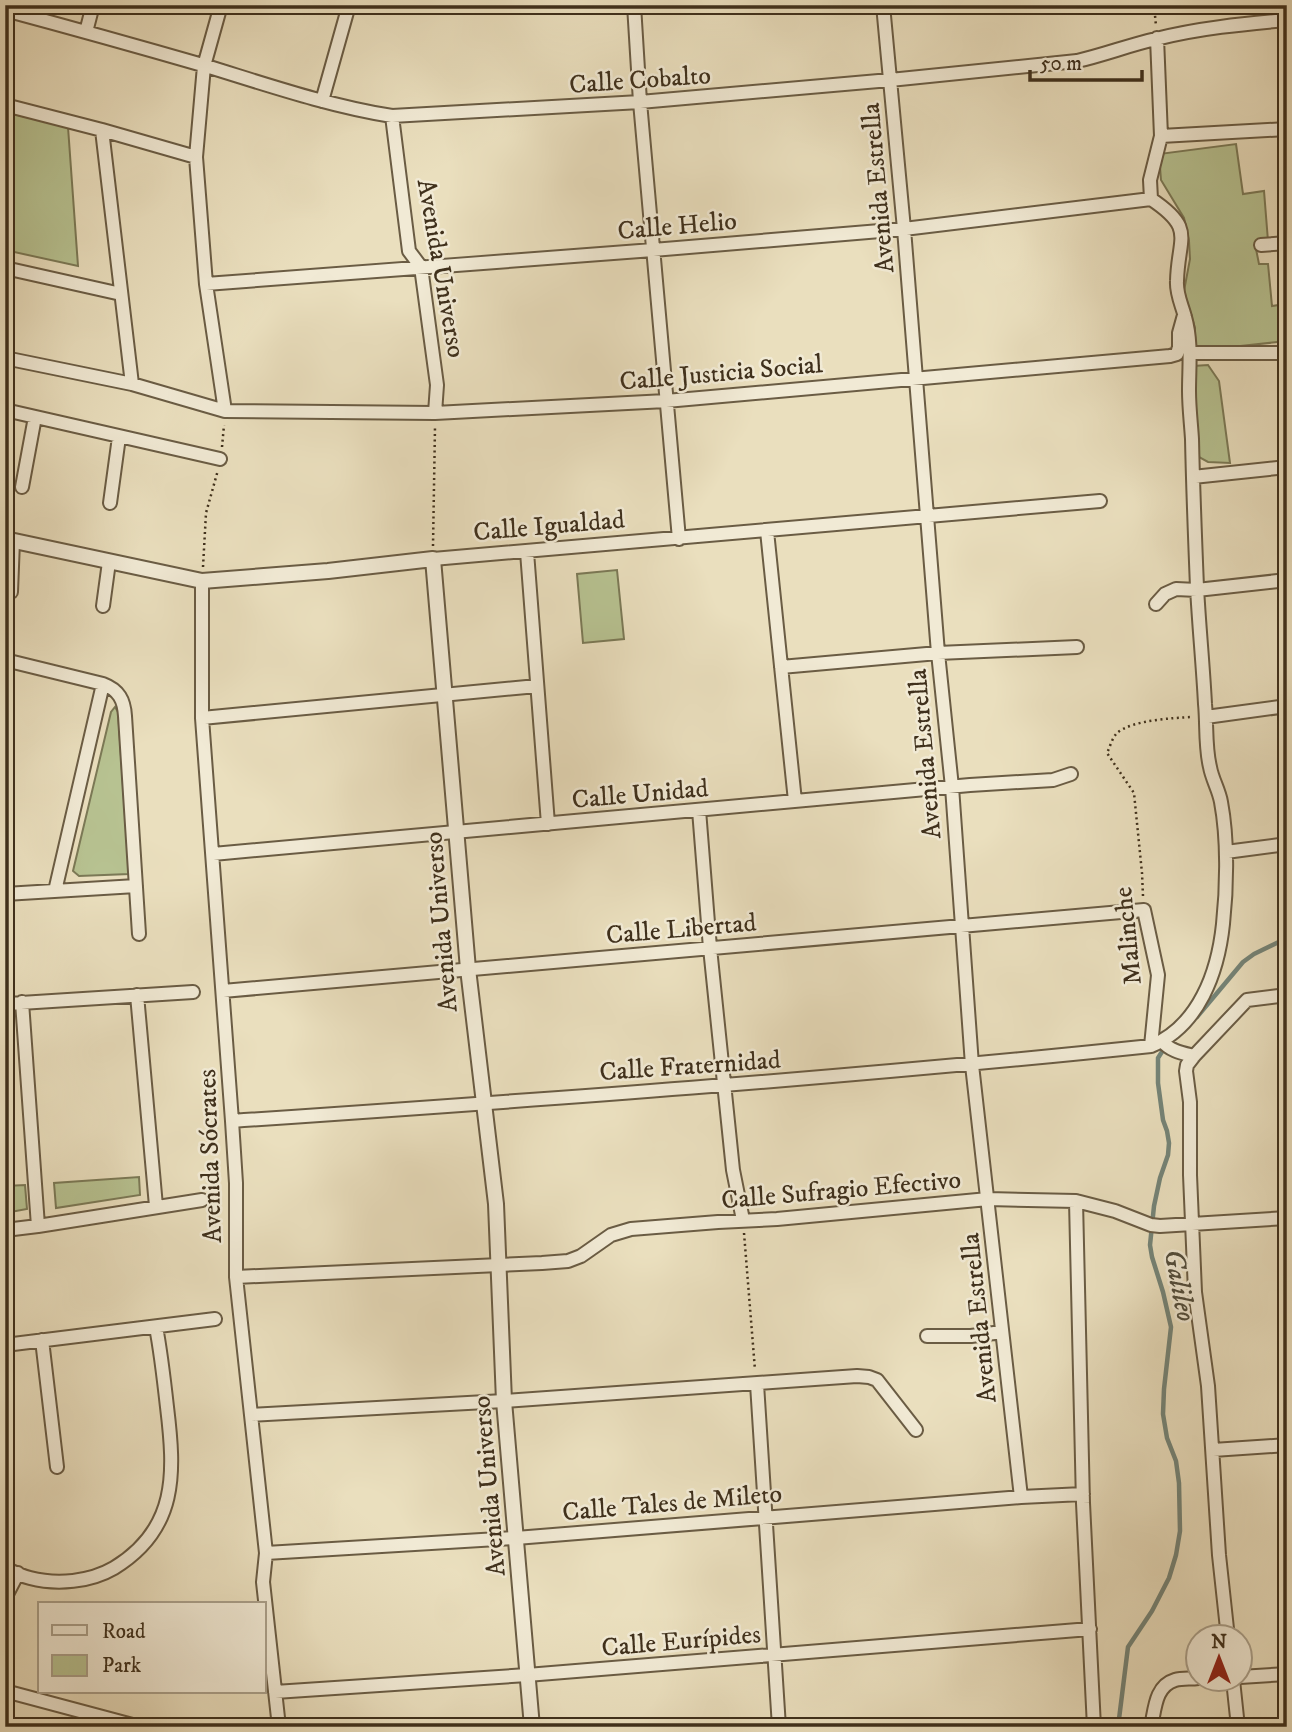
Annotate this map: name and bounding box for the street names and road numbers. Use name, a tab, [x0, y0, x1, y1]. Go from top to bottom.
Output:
street label: Calle Cobalto	[568, 59, 712, 102]
street label: Avenida Estrella	[855, 101, 902, 274]
street label: Avenida Universo	[409, 176, 472, 360]
street label: Calle Helio	[616, 205, 738, 248]
street label: Calle Justicia Social	[618, 348, 824, 399]
street label: Calle Igualdad	[472, 503, 626, 550]
street label: Avenida Estrella	[902, 667, 949, 840]
street label: Calle Unidad	[570, 772, 710, 817]
street label: Avenida Universo	[417, 830, 466, 1013]
street label: Malinche	[1107, 885, 1150, 986]
street label: Calle Libertad	[605, 906, 758, 952]
street label: Calle Fraternidad	[598, 1044, 782, 1089]
street label: Avenida Sócrates	[191, 1068, 230, 1243]
street label: Calle Sufragio Efectivo	[720, 1164, 962, 1217]
street label: Avenida Estrella	[954, 1231, 1005, 1404]
street label: Avenida Universo	[465, 1394, 514, 1577]
street label: Calle Tales de Mileto	[561, 1477, 783, 1530]
street label: Calle Eurípides	[600, 1618, 762, 1665]

